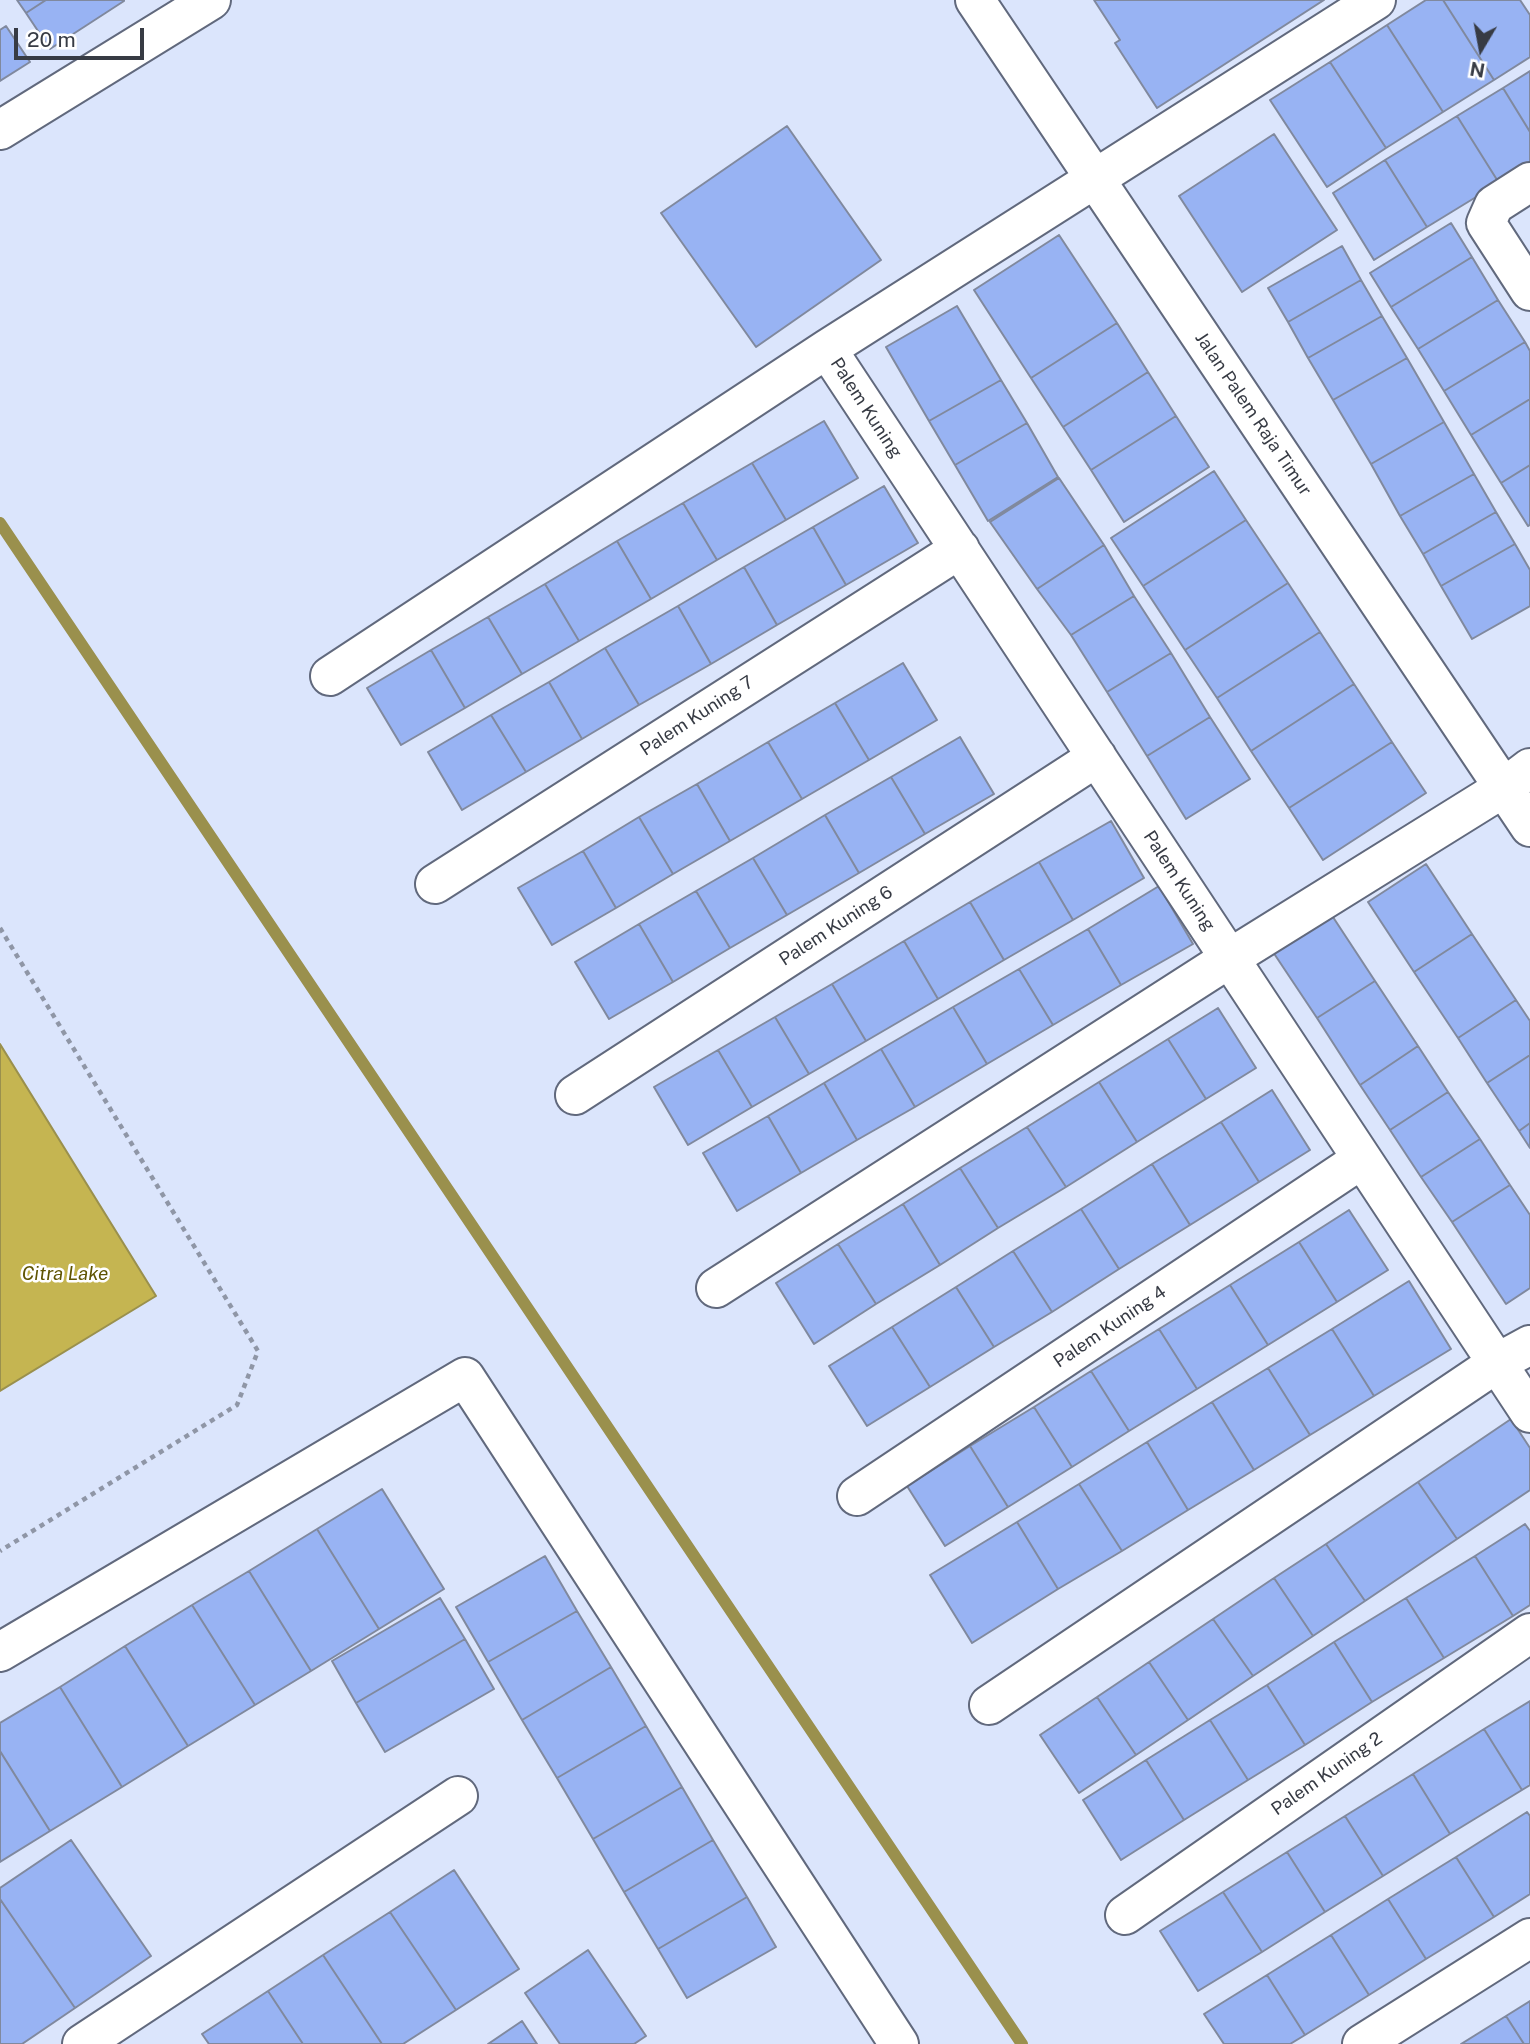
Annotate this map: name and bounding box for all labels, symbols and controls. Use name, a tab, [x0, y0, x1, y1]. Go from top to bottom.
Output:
scale bar	[18, 14, 147, 58]
north arrow	[1446, 14, 1516, 84]
text: 20 m	[27, 27, 76, 52]
text: N	[1468, 58, 1487, 82]
street label: Jalan Palem Raja Timur	[1190, 328, 1316, 500]
street label: Palem Kuning	[826, 354, 906, 462]
street label: Palem Kuning 7	[636, 671, 758, 761]
street label: Palem Kuning	[1139, 827, 1219, 935]
street label: Palem Kuning 6	[775, 881, 897, 971]
water label: Citra Lake	[22, 1263, 108, 1285]
street label: Palem Kuning 4	[1050, 1281, 1170, 1373]
street label: Palem Kuning 2	[1267, 1728, 1387, 1820]

